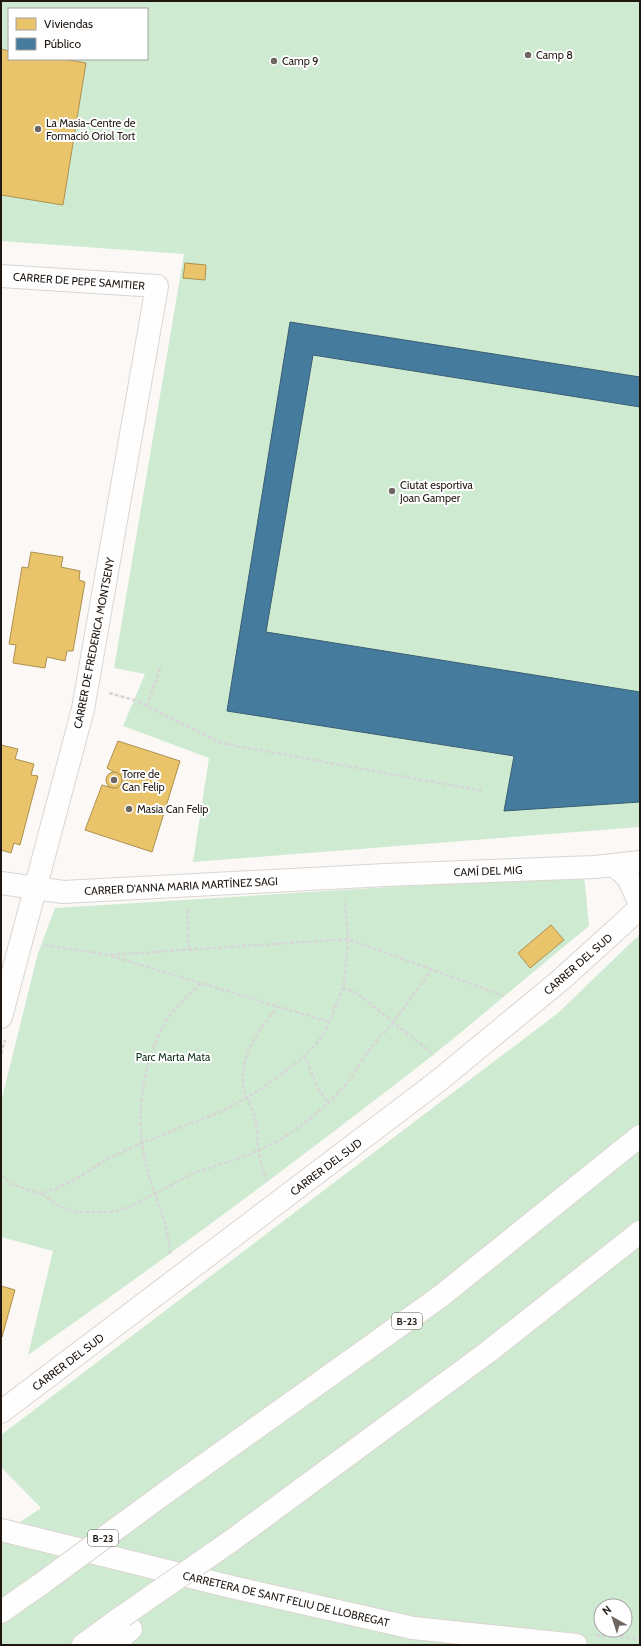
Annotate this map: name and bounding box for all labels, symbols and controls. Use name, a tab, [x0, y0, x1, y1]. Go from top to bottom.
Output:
legend	[8, 8, 148, 60]
text: Viviendas	[44, 16, 93, 31]
text: Público	[44, 36, 81, 51]
place label: Camp 8	[536, 48, 573, 62]
marker: Camp 8	[523, 50, 533, 60]
place label: Camp 9	[282, 54, 319, 68]
marker: Camp 9	[269, 56, 279, 66]
place label: La Masia-Centre de Formació Oriol Tort	[46, 116, 136, 143]
marker: La Masia-Centre de Formació Oriol Tort	[33, 124, 43, 134]
street label: CARRER DE PEPE SAMITIER	[13, 269, 146, 293]
place label: Ciutat esportiva Joan Gamper	[399, 478, 473, 505]
marker: Ciutat esportiva Joan Gamper	[387, 486, 397, 496]
street label: CARRER DE FREDERICA MONTSENY	[71, 555, 118, 730]
place label: Torre de Can Felip	[122, 767, 165, 794]
marker: Torre de Can Felip	[109, 775, 119, 785]
place label: Masia Can Felip	[137, 802, 208, 816]
marker: Masia Can Felip	[124, 804, 134, 814]
street label: CAMÍ DEL MIG	[453, 863, 523, 879]
street label: CARRER D'ANNA MARIA MARTÍNEZ SAGI	[84, 874, 278, 898]
street label: CARRER DEL SUD	[541, 930, 615, 998]
park label: Parc Marta Mata	[136, 1050, 211, 1064]
street label: CARRER DEL SUD	[287, 1135, 365, 1199]
road number: B-23	[392, 1313, 422, 1329]
street label: CARRER DEL SUD	[29, 1330, 107, 1394]
road number: B-23	[88, 1530, 118, 1546]
street label: CARRETERA DE SANT FELIU DE LLOBREGAT	[181, 1568, 391, 1630]
north arrow	[593, 1598, 633, 1638]
text: N	[599, 1602, 614, 1618]

